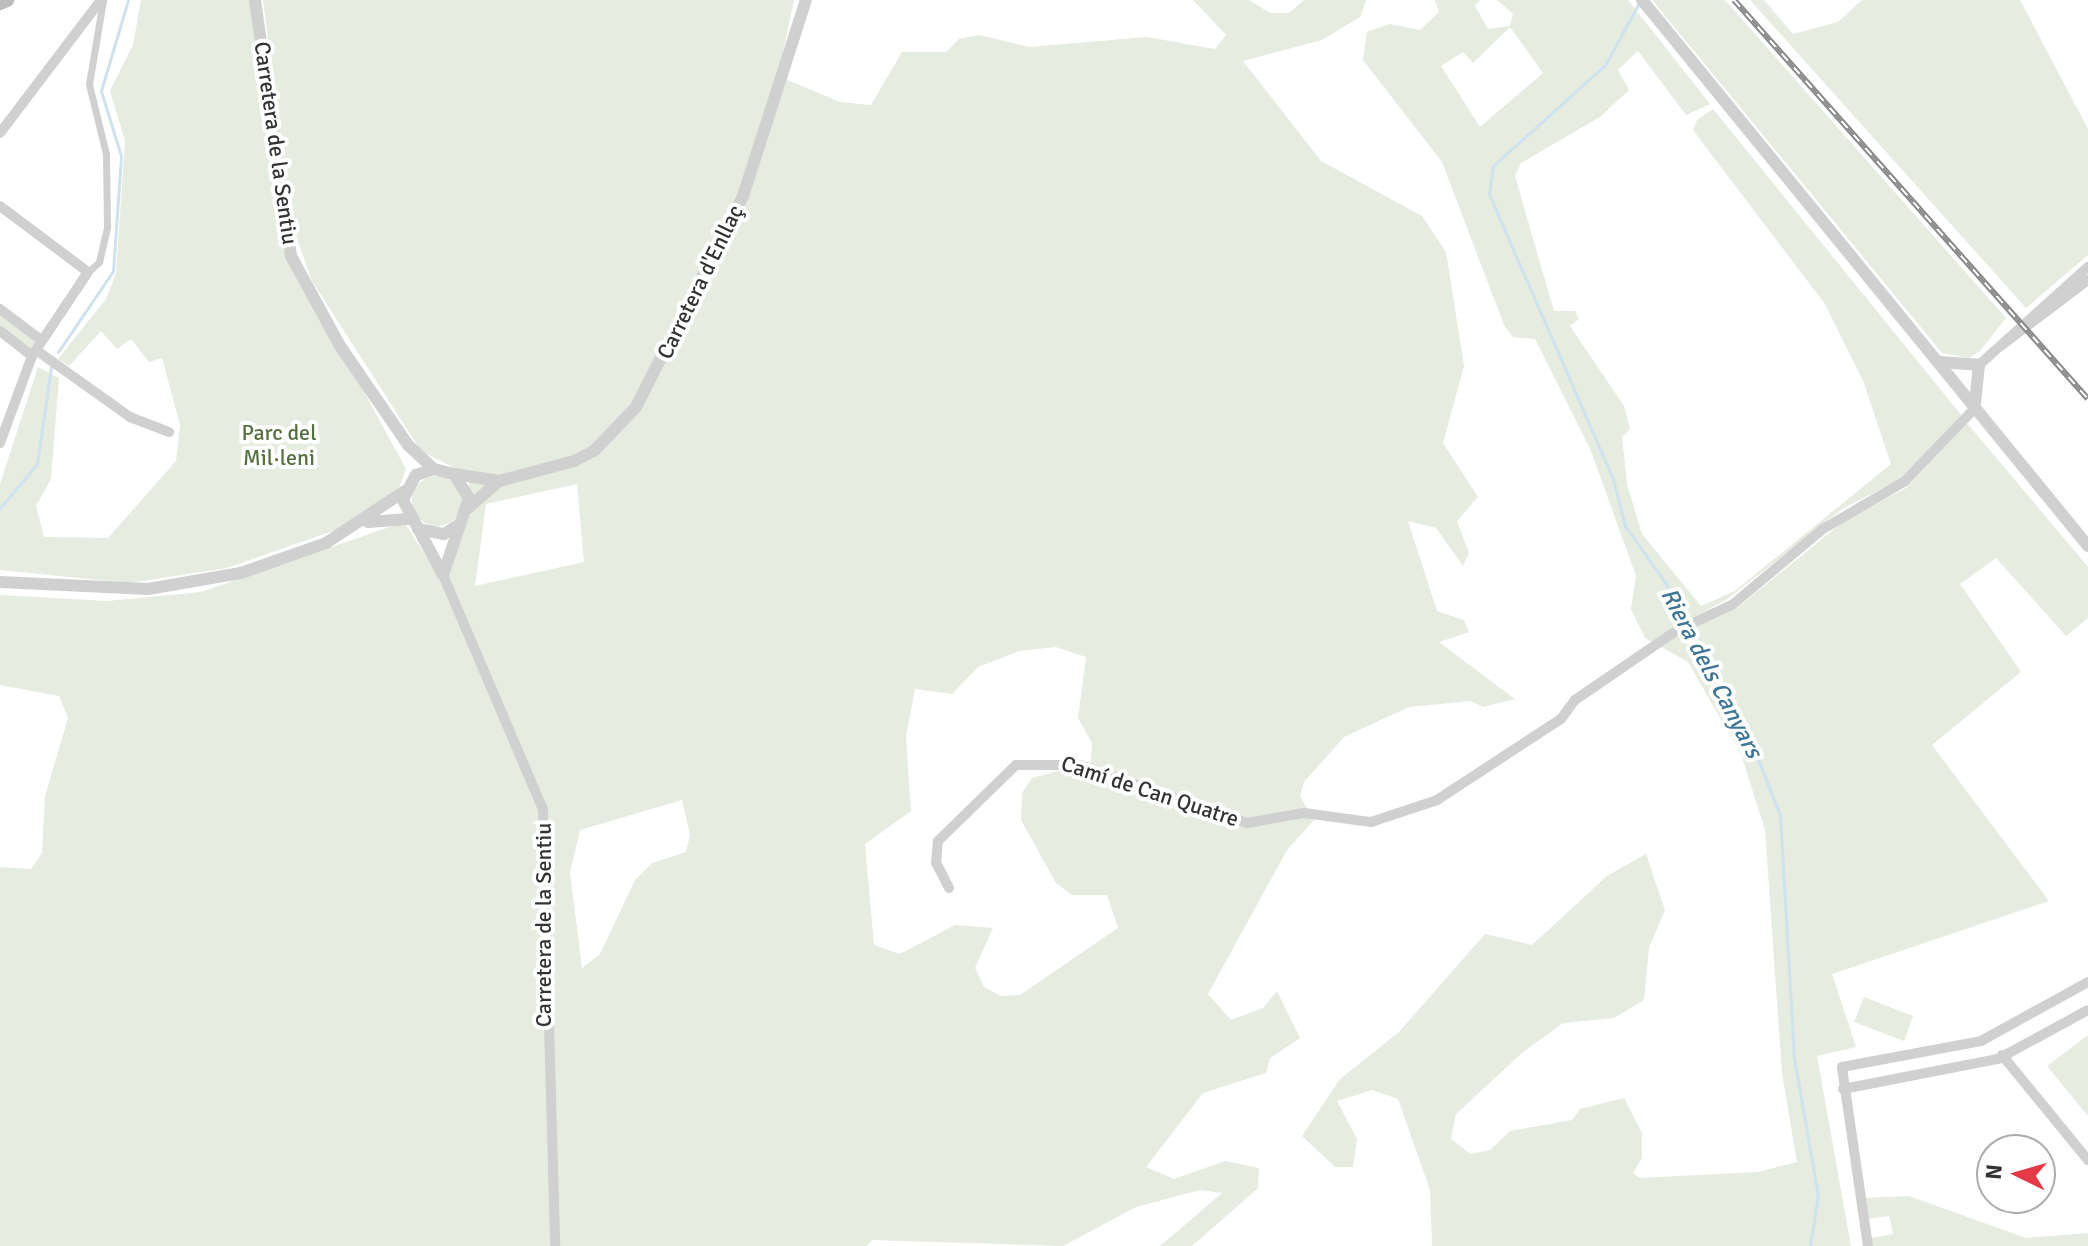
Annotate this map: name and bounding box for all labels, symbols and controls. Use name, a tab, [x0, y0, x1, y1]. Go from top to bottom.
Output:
street label: Carretera de la Sentiu	[249, 40, 303, 246]
street label: Carretera d'Enllaç	[651, 201, 749, 363]
park label: Parc del Mil·leni	[241, 419, 317, 470]
water label: Riera dels Canyars	[1654, 583, 1768, 763]
street label: Camí de Can Quatre	[1058, 750, 1242, 832]
street label: Carretera de la Sentiu	[531, 823, 557, 1027]
north arrow	[1976, 1134, 2056, 1214]
text: N	[1979, 1163, 2008, 1181]

